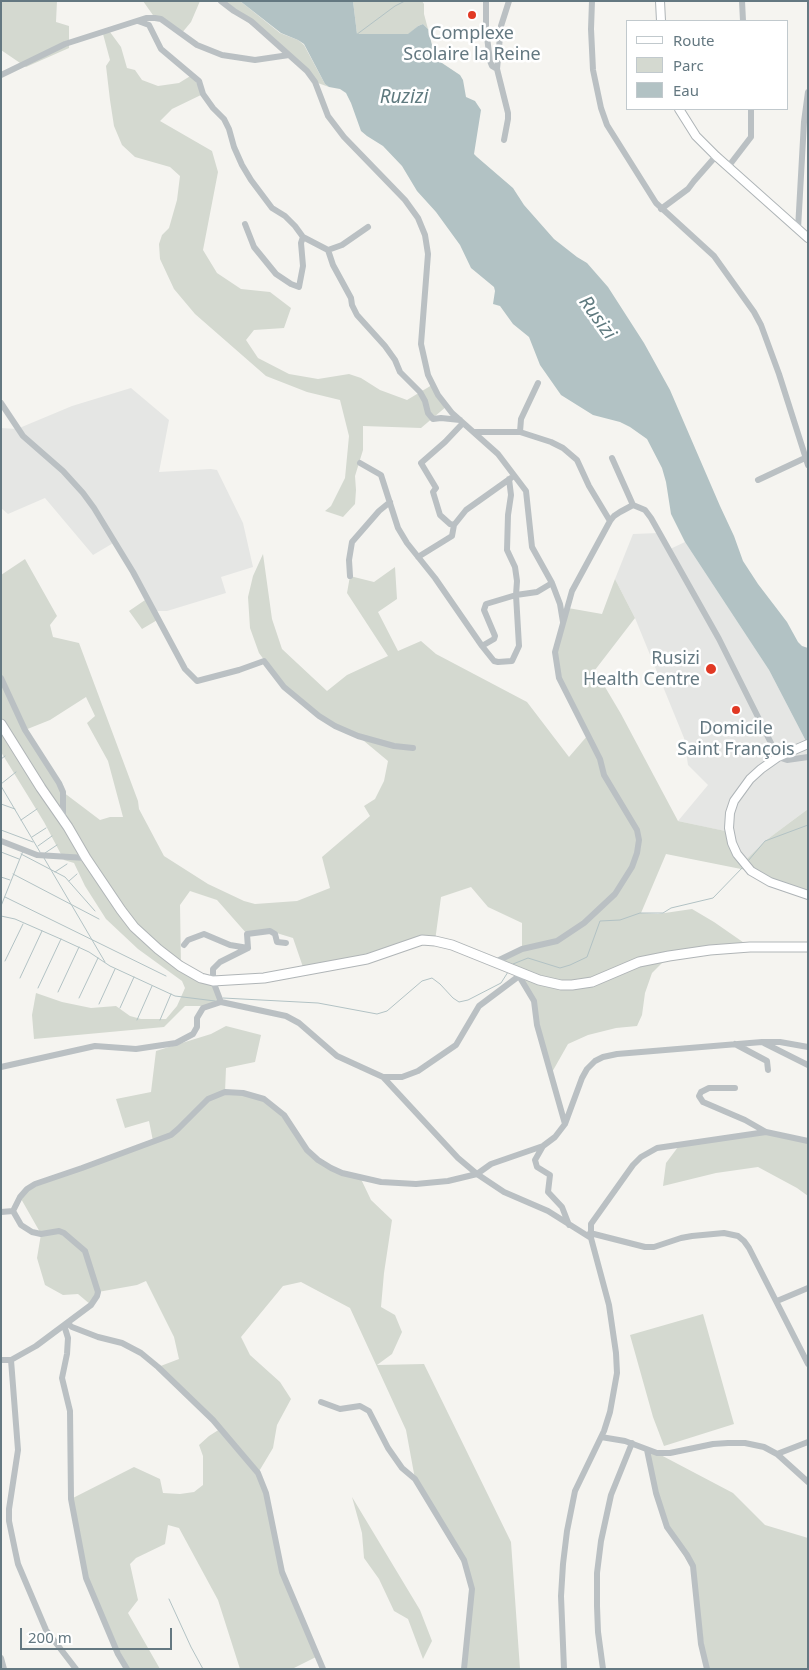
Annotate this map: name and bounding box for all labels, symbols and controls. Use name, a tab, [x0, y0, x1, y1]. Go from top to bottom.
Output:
marker: Complexe Scolaire la Reine	[466, 9, 478, 21]
legend	[626, 20, 789, 110]
place label: Complexe Scolaire la Reine	[403, 23, 541, 66]
text: Route	[673, 30, 715, 50]
text: Parc	[673, 55, 704, 75]
text: Eau	[673, 80, 699, 100]
water label: Ruzizi	[380, 87, 428, 109]
water label: Rusizi	[574, 292, 620, 344]
place label: Rusizi Health Centre	[583, 648, 700, 691]
marker: Rusizi Health Centre	[704, 662, 718, 676]
marker: Domicile Saint François	[730, 704, 742, 716]
place label: Domicile Saint François	[677, 718, 795, 761]
scale bar	[22, 1618, 175, 1650]
text: 200 m	[28, 1627, 72, 1647]

